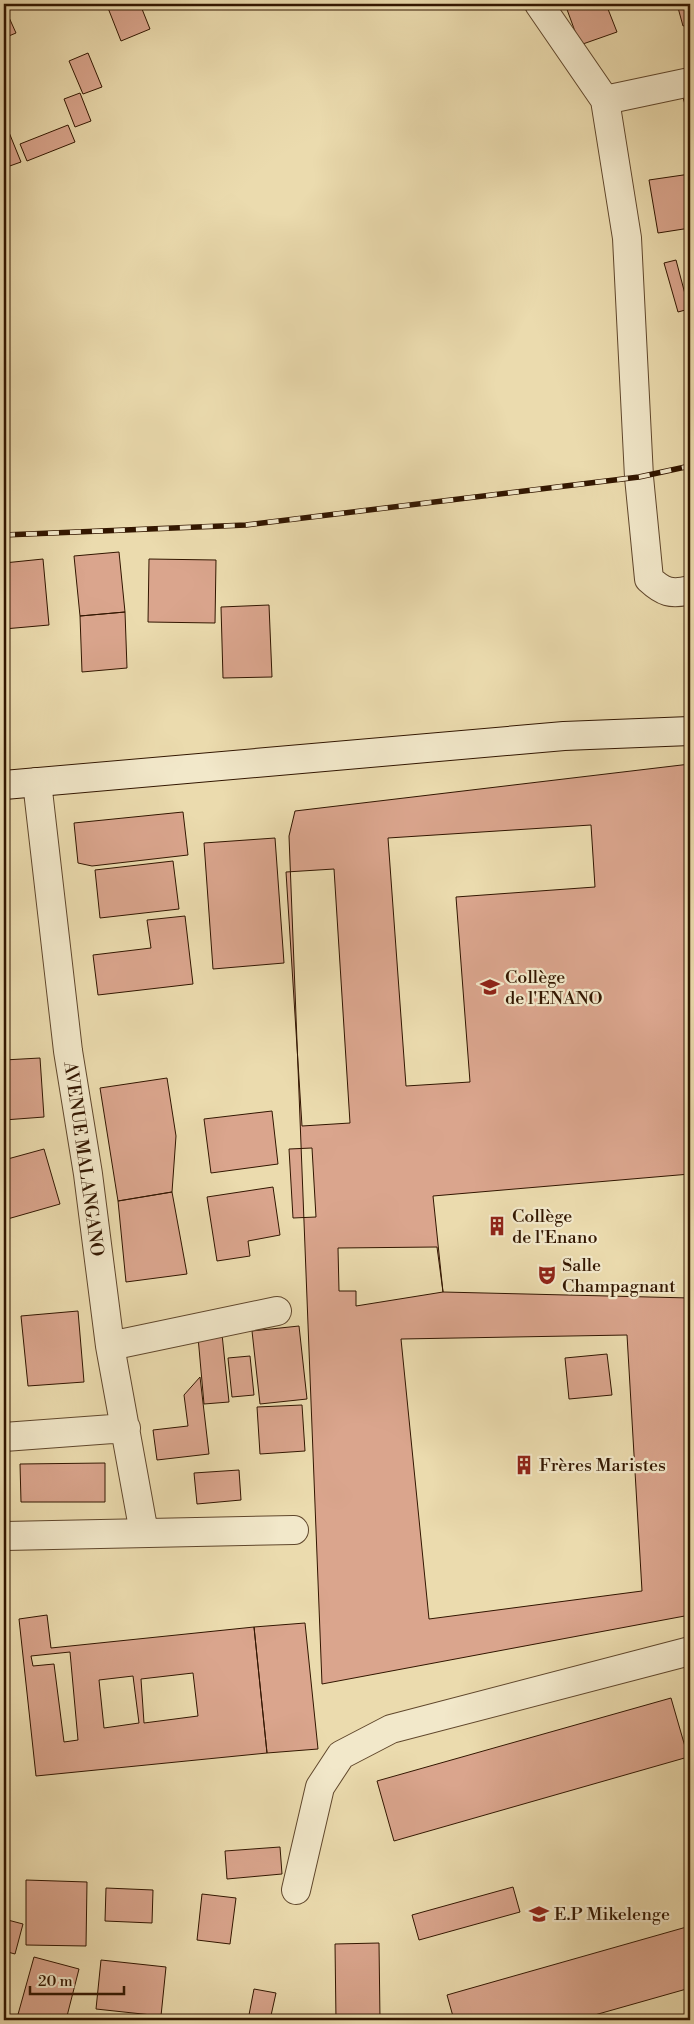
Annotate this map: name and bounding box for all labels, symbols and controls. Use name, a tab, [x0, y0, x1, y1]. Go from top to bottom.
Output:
place label: Collège de l'ENANO	[505, 966, 603, 1010]
school or university icon: Collège de l'ENANO	[479, 976, 501, 998]
street label: AVENUE MALANGANO	[58, 1059, 109, 1258]
place label: Collège de l'Enano	[512, 1205, 598, 1249]
building icon: Collège de l'Enano	[486, 1215, 508, 1237]
place label: Salle Champagnant	[562, 1254, 676, 1298]
theatre icon: Salle Champagnant	[536, 1264, 558, 1286]
building icon: Frères Maristes	[513, 1454, 535, 1476]
place label: Frères Maristes	[539, 1454, 666, 1477]
school or university icon: E.P Mikelenge	[528, 1903, 550, 1925]
place label: E.P Mikelenge	[554, 1903, 670, 1926]
scale bar	[30, 1964, 124, 1996]
text: 20 m	[38, 1972, 73, 1991]

